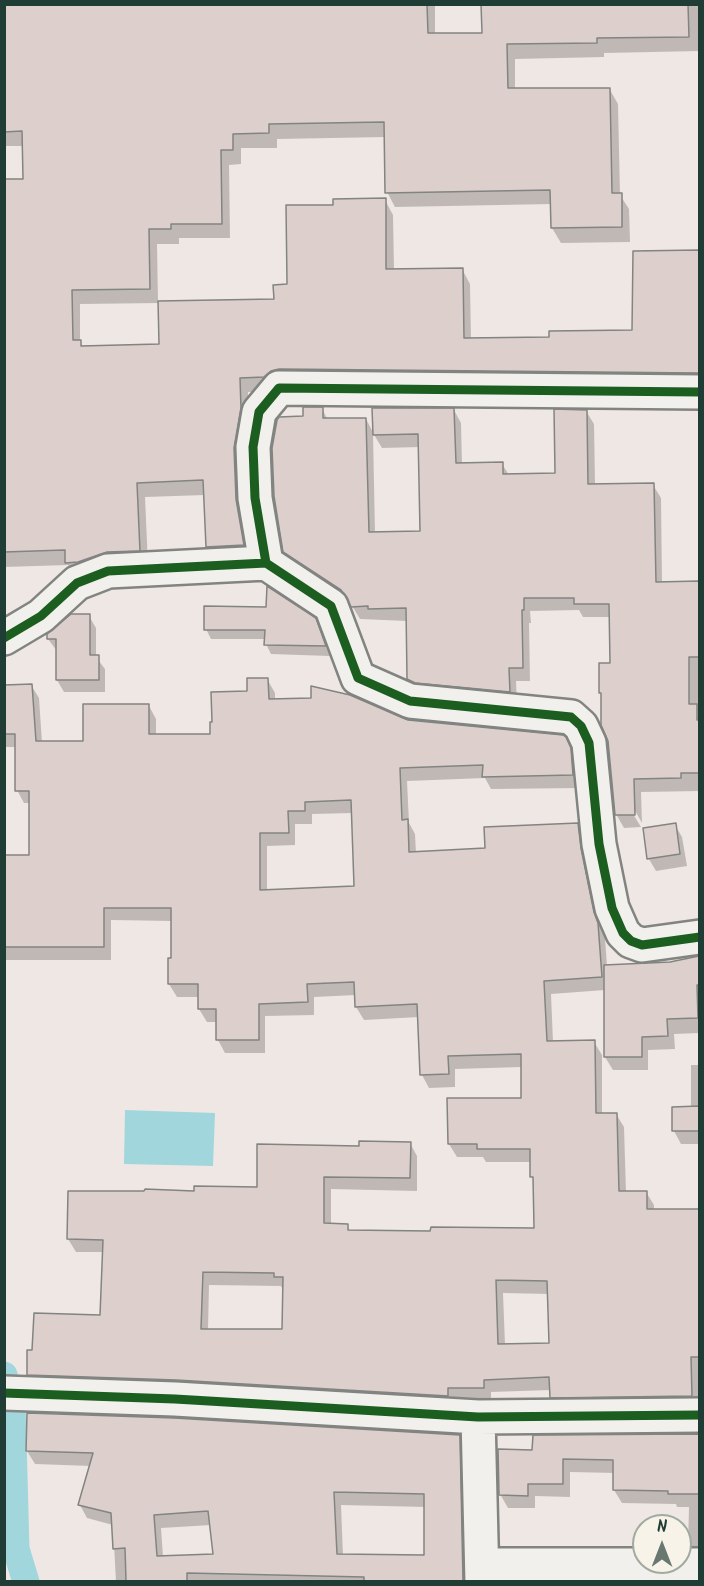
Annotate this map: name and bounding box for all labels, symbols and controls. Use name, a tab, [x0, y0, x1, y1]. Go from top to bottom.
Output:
north arrow	[632, 1514, 692, 1574]
text: N	[657, 1515, 667, 1540]

